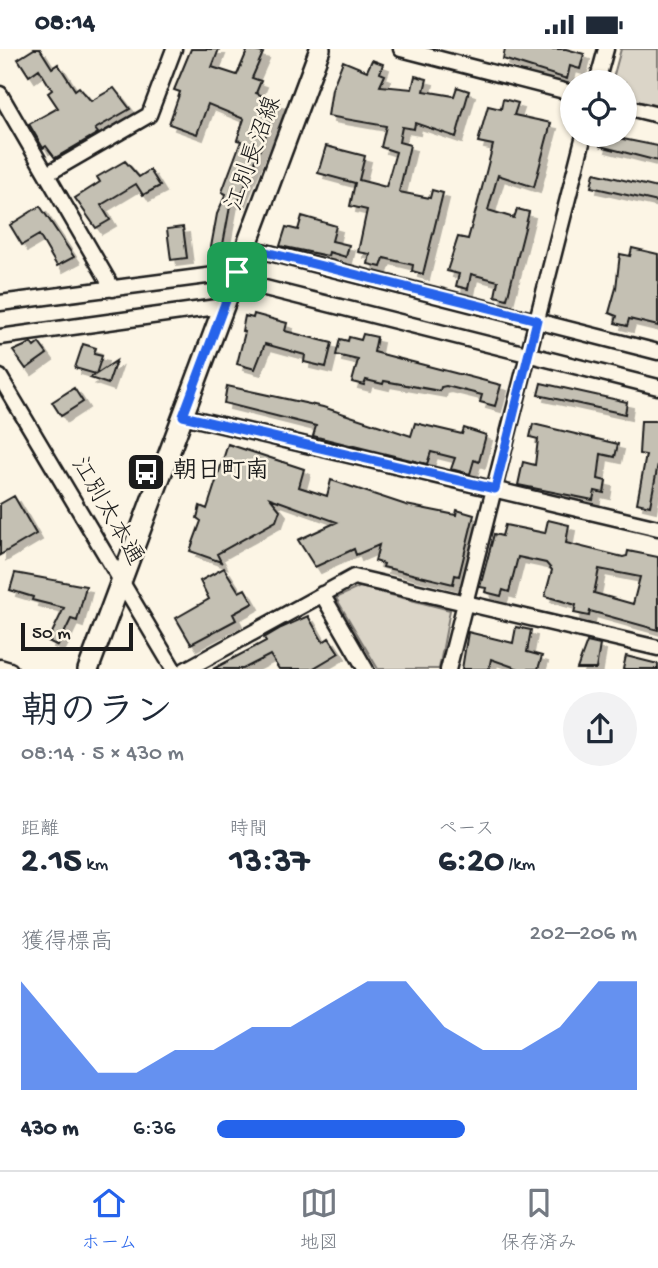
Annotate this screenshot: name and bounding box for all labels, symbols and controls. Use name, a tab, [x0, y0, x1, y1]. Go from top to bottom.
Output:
text: 08:14	[35, 9, 95, 40]
map controls	[560, 70, 637, 147]
button: locate	[560, 70, 637, 147]
street label: 江別長沼線	[220, 92, 289, 215]
pin	[207, 242, 267, 302]
icon: arrive	[218, 253, 256, 291]
bus stop icon: 朝日町南	[125, 451, 167, 493]
street label: 江別太本通	[63, 452, 149, 571]
place label: 朝日町南	[173, 457, 269, 487]
scale bar	[21, 621, 133, 652]
text: 50 m	[32, 623, 71, 646]
button: share	[563, 692, 637, 766]
text: 朝のラン	[21, 693, 173, 737]
text: 08:14 · 5 × 430 m	[21, 741, 184, 768]
text: 距離	[21, 819, 59, 842]
text: 時間	[230, 819, 268, 842]
text: ペース	[438, 819, 494, 842]
text: 2.15	[21, 842, 82, 883]
text: 13:37	[230, 842, 309, 883]
text: 6:20	[438, 842, 504, 883]
text: km	[82, 854, 108, 877]
text: /km	[504, 854, 535, 877]
text: 202–206 m	[530, 921, 637, 948]
text: 獲得標高	[21, 930, 113, 957]
text: 430 m	[21, 1116, 79, 1143]
text: 6:36	[133, 1116, 175, 1143]
tab: ホーム	[81, 1184, 138, 1256]
tab: 地図	[300, 1184, 338, 1256]
tab: 保存済み	[501, 1184, 577, 1256]

